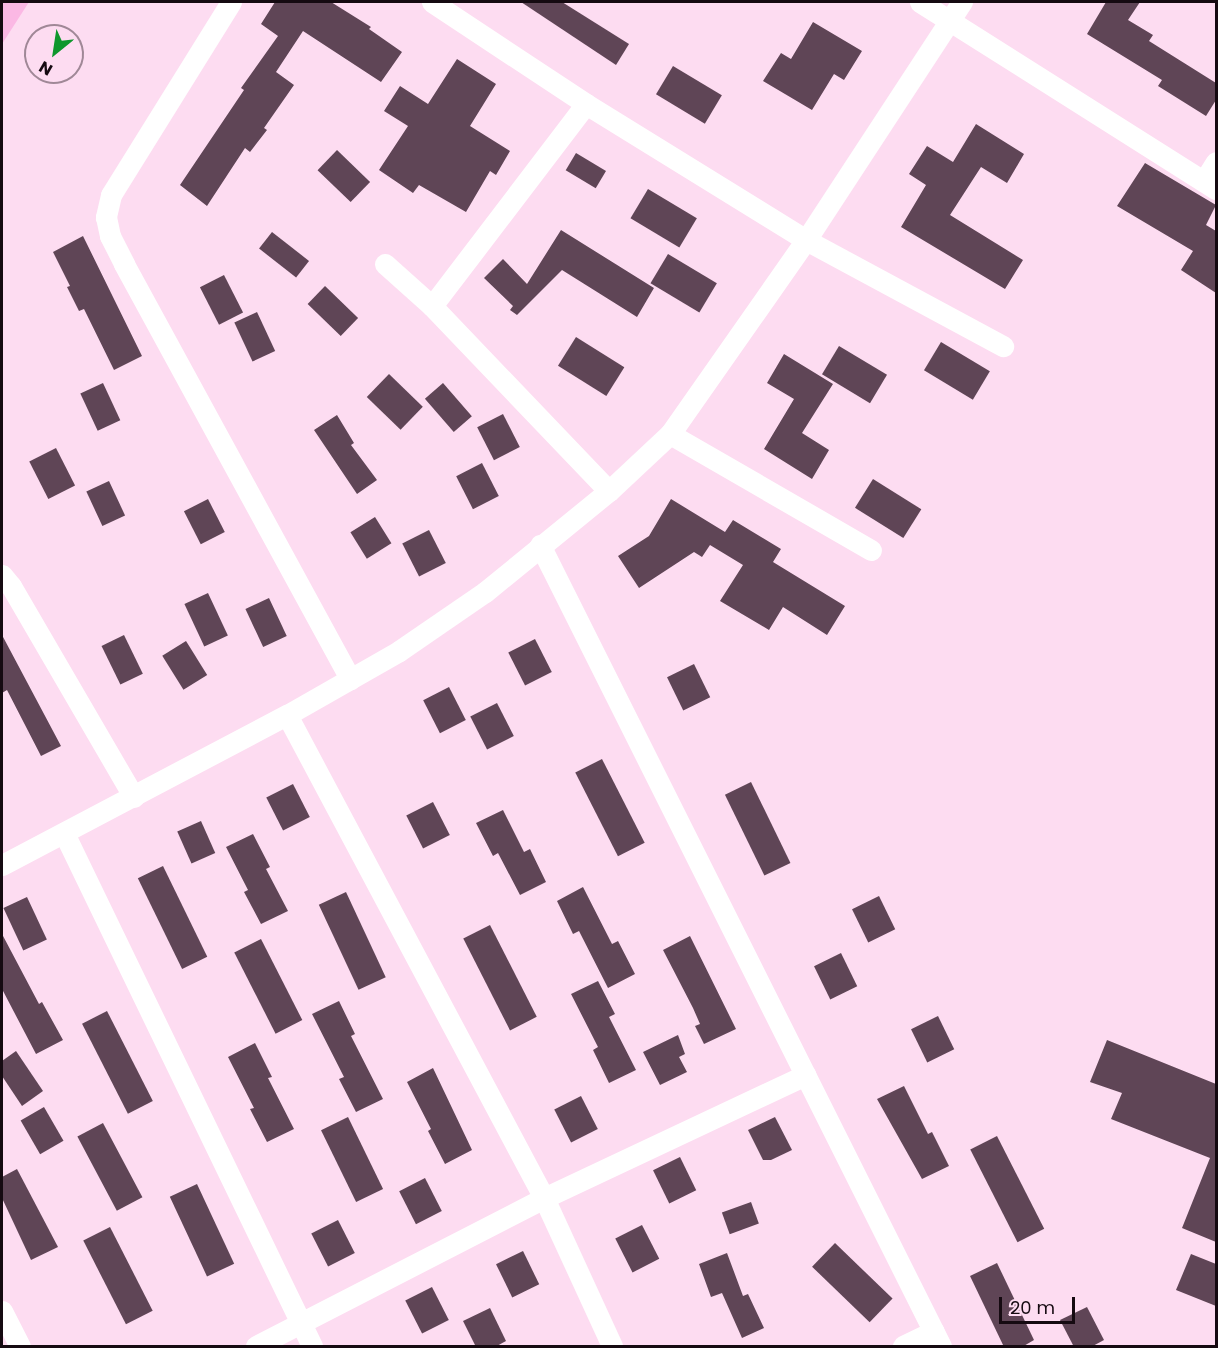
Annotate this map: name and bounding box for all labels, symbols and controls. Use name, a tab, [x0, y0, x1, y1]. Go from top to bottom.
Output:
north arrow	[24, 24, 84, 84]
text: N	[35, 55, 57, 81]
scale bar	[1002, 1285, 1078, 1323]
text: 20 m	[1010, 1295, 1055, 1320]

